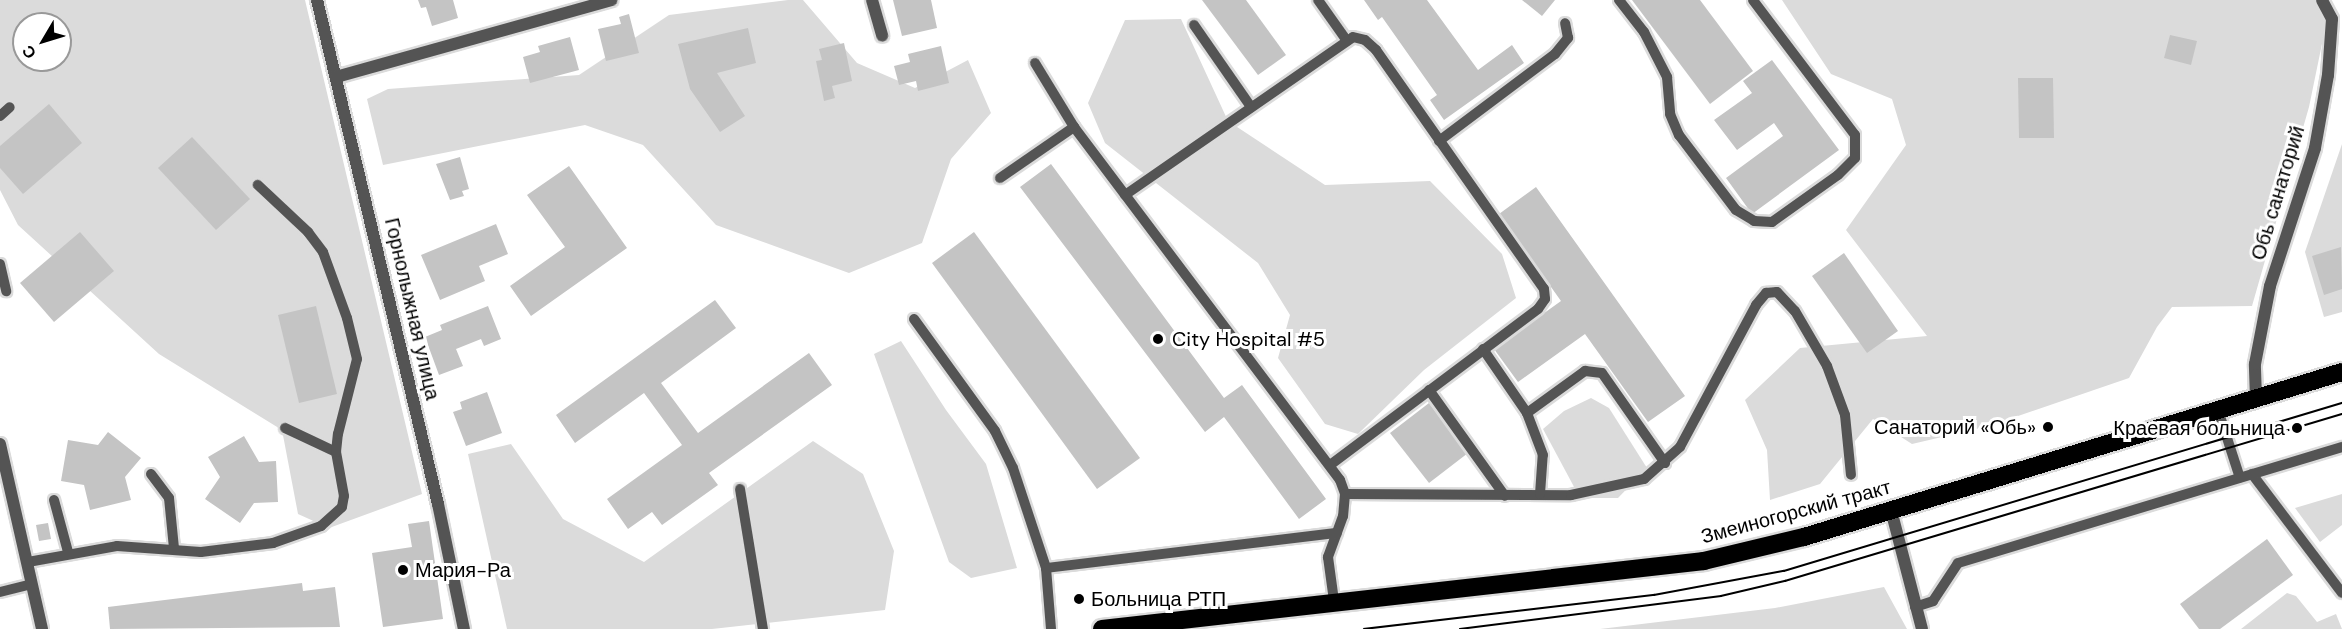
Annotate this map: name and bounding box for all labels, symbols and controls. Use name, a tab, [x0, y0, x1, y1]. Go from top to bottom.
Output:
north arrow	[12, 12, 72, 72]
text: С	[17, 41, 41, 63]
street label: Обь санаторий	[2246, 123, 2310, 263]
street label: Горнолыжная улица	[379, 216, 445, 402]
place label: City Hospital #5	[1172, 327, 1325, 351]
marker: City Hospital #5	[1149, 330, 1167, 348]
place label: Санаторий «Обь»	[1874, 415, 2036, 439]
place label: Краевая больница	[2113, 416, 2285, 440]
marker: Санаторий «Обь»	[2041, 420, 2055, 434]
marker: Краевая больница	[2290, 421, 2304, 435]
street label: Змеиногорский тракт	[1699, 475, 1893, 549]
place label: Мария-Ра	[415, 558, 511, 582]
marker: Мария-Ра	[396, 563, 410, 577]
place label: Больница РТП	[1091, 587, 1226, 611]
marker: Больница РТП	[1072, 592, 1086, 606]

